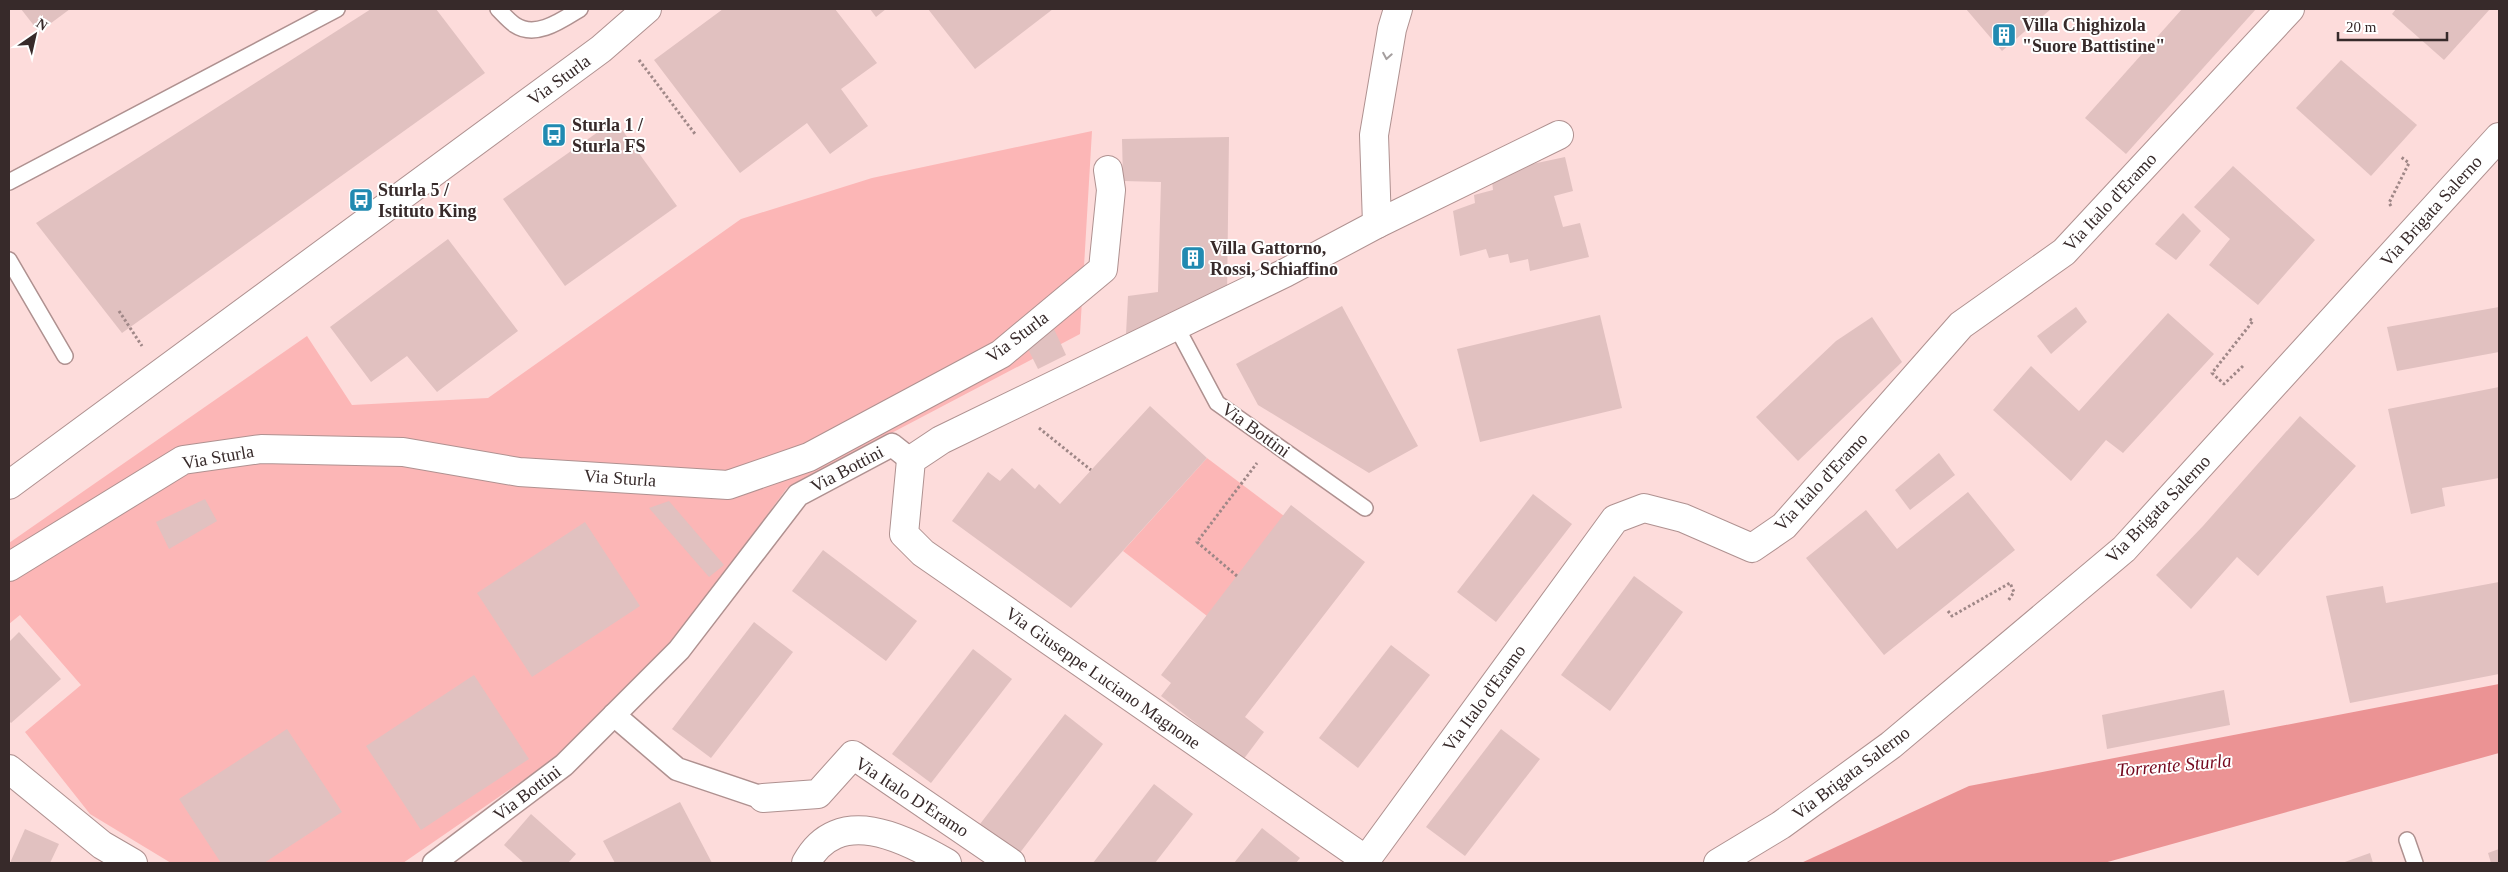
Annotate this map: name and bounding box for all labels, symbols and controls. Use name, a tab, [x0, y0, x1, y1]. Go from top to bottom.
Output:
north arrow	[10, 10, 60, 60]
scale bar	[2338, 10, 2447, 42]
place label: Villa Chighizola "Suore Battistine"	[2022, 15, 2165, 56]
text: N	[34, 16, 50, 34]
text: 20 m	[2346, 19, 2377, 35]
building icon: Villa Chighizola "Suore Battistine"	[1991, 22, 2017, 48]
street label: Via Sturla	[524, 51, 594, 109]
one-way arrow	[1383, 52, 1393, 61]
place label: Sturla 1 / Sturla FS	[572, 115, 646, 156]
bus stop icon: Sturla 1 / Sturla FS	[541, 122, 567, 148]
street label: Via Italo d'Eramo	[2059, 149, 2161, 255]
street label: Via Brigata Salerno	[2376, 152, 2486, 270]
place label: Sturla 5 / Istituto King	[378, 180, 477, 221]
bus stop icon: Sturla 5 / Istituto King	[348, 187, 374, 213]
place label: Villa Gattorno, Rossi, Schiaffino	[1210, 238, 1338, 279]
building icon: Villa Gattorno, Rossi, Schiaffino	[1180, 245, 1206, 271]
street label: Via Sturla	[982, 307, 1052, 367]
street label: Via Bottini	[1218, 399, 1294, 461]
street label: Via Italo d'Eramo	[1770, 429, 1872, 535]
street label: Via Sturla	[181, 441, 255, 473]
street label: Via Bottini	[807, 442, 887, 496]
street label: Via Brigata Salerno	[2102, 451, 2214, 567]
street label: Via Sturla	[583, 465, 657, 491]
street label: Via Giuseppe Luciano Magnone	[1002, 603, 1204, 753]
street label: Via Italo d'Eramo	[1439, 641, 1529, 755]
street label: Via Brigata Salerno	[1788, 722, 1914, 824]
water label: Torrente Sturla	[2116, 750, 2232, 780]
street label: Via Italo D'Eramo	[852, 753, 972, 841]
street label: Via Bottini	[489, 761, 565, 825]

